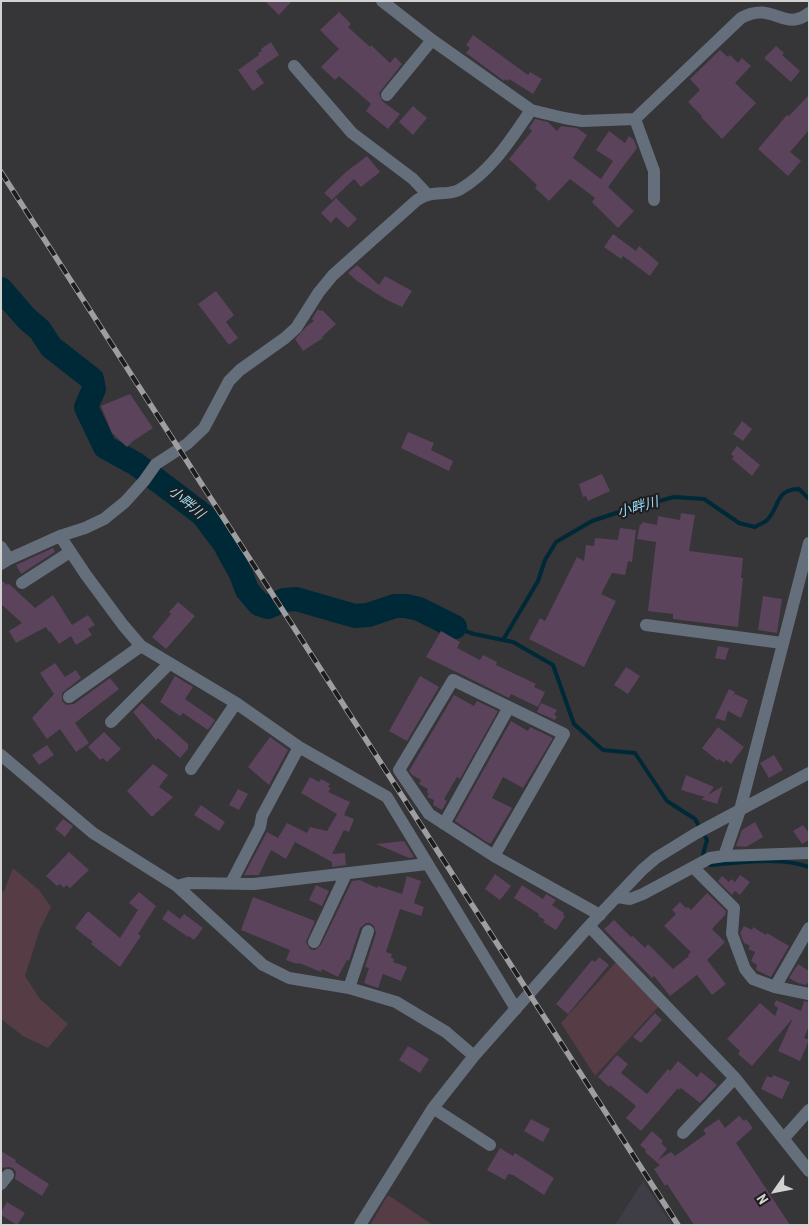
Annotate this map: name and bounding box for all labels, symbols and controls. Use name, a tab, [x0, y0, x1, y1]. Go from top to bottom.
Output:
water label: 小畔川	[165, 483, 207, 523]
water label: 小畔川	[615, 494, 661, 522]
north arrow	[750, 1166, 800, 1216]
text: N	[753, 1191, 771, 1207]

